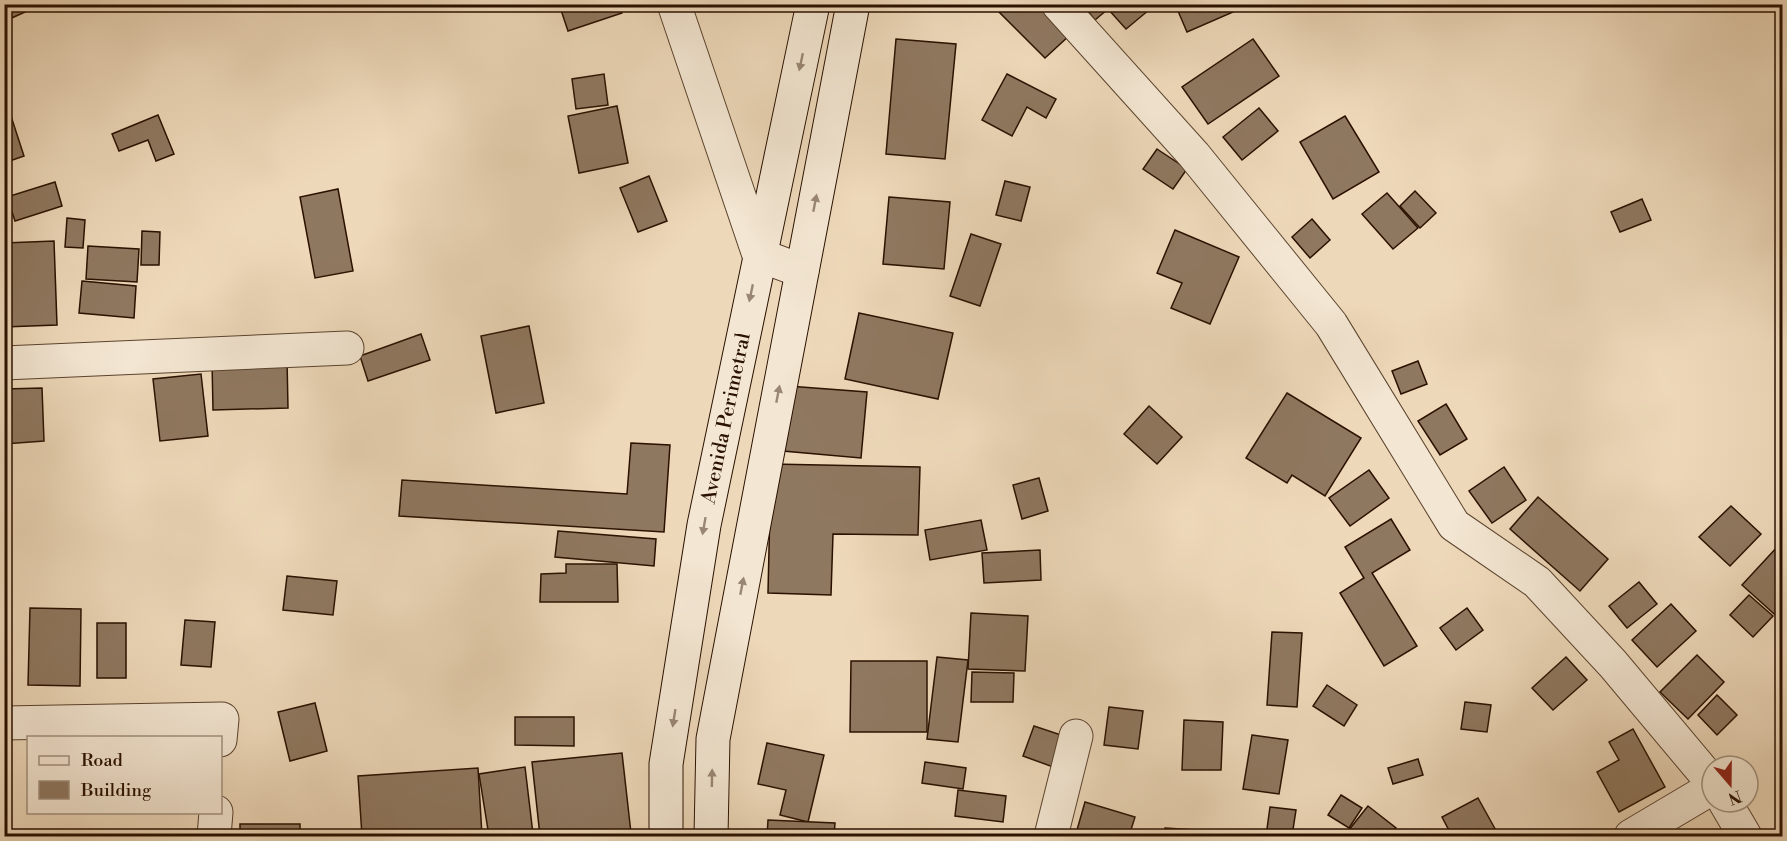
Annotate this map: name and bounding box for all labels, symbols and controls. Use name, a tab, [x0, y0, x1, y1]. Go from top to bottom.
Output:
one-way arrow	[796, 52, 805, 71]
one-way arrow	[811, 193, 820, 212]
one-way arrow	[746, 284, 755, 303]
street label: Avenida Perimetral	[696, 330, 756, 507]
one-way arrow	[774, 384, 783, 403]
one-way arrow	[699, 516, 708, 535]
one-way arrow	[738, 576, 747, 595]
one-way arrow	[669, 709, 678, 728]
legend	[27, 736, 222, 814]
text: Road	[81, 749, 124, 772]
north arrow	[1700, 754, 1760, 814]
one-way arrow	[708, 769, 717, 788]
text: Building	[80, 779, 152, 802]
text: N	[1725, 786, 1744, 809]

